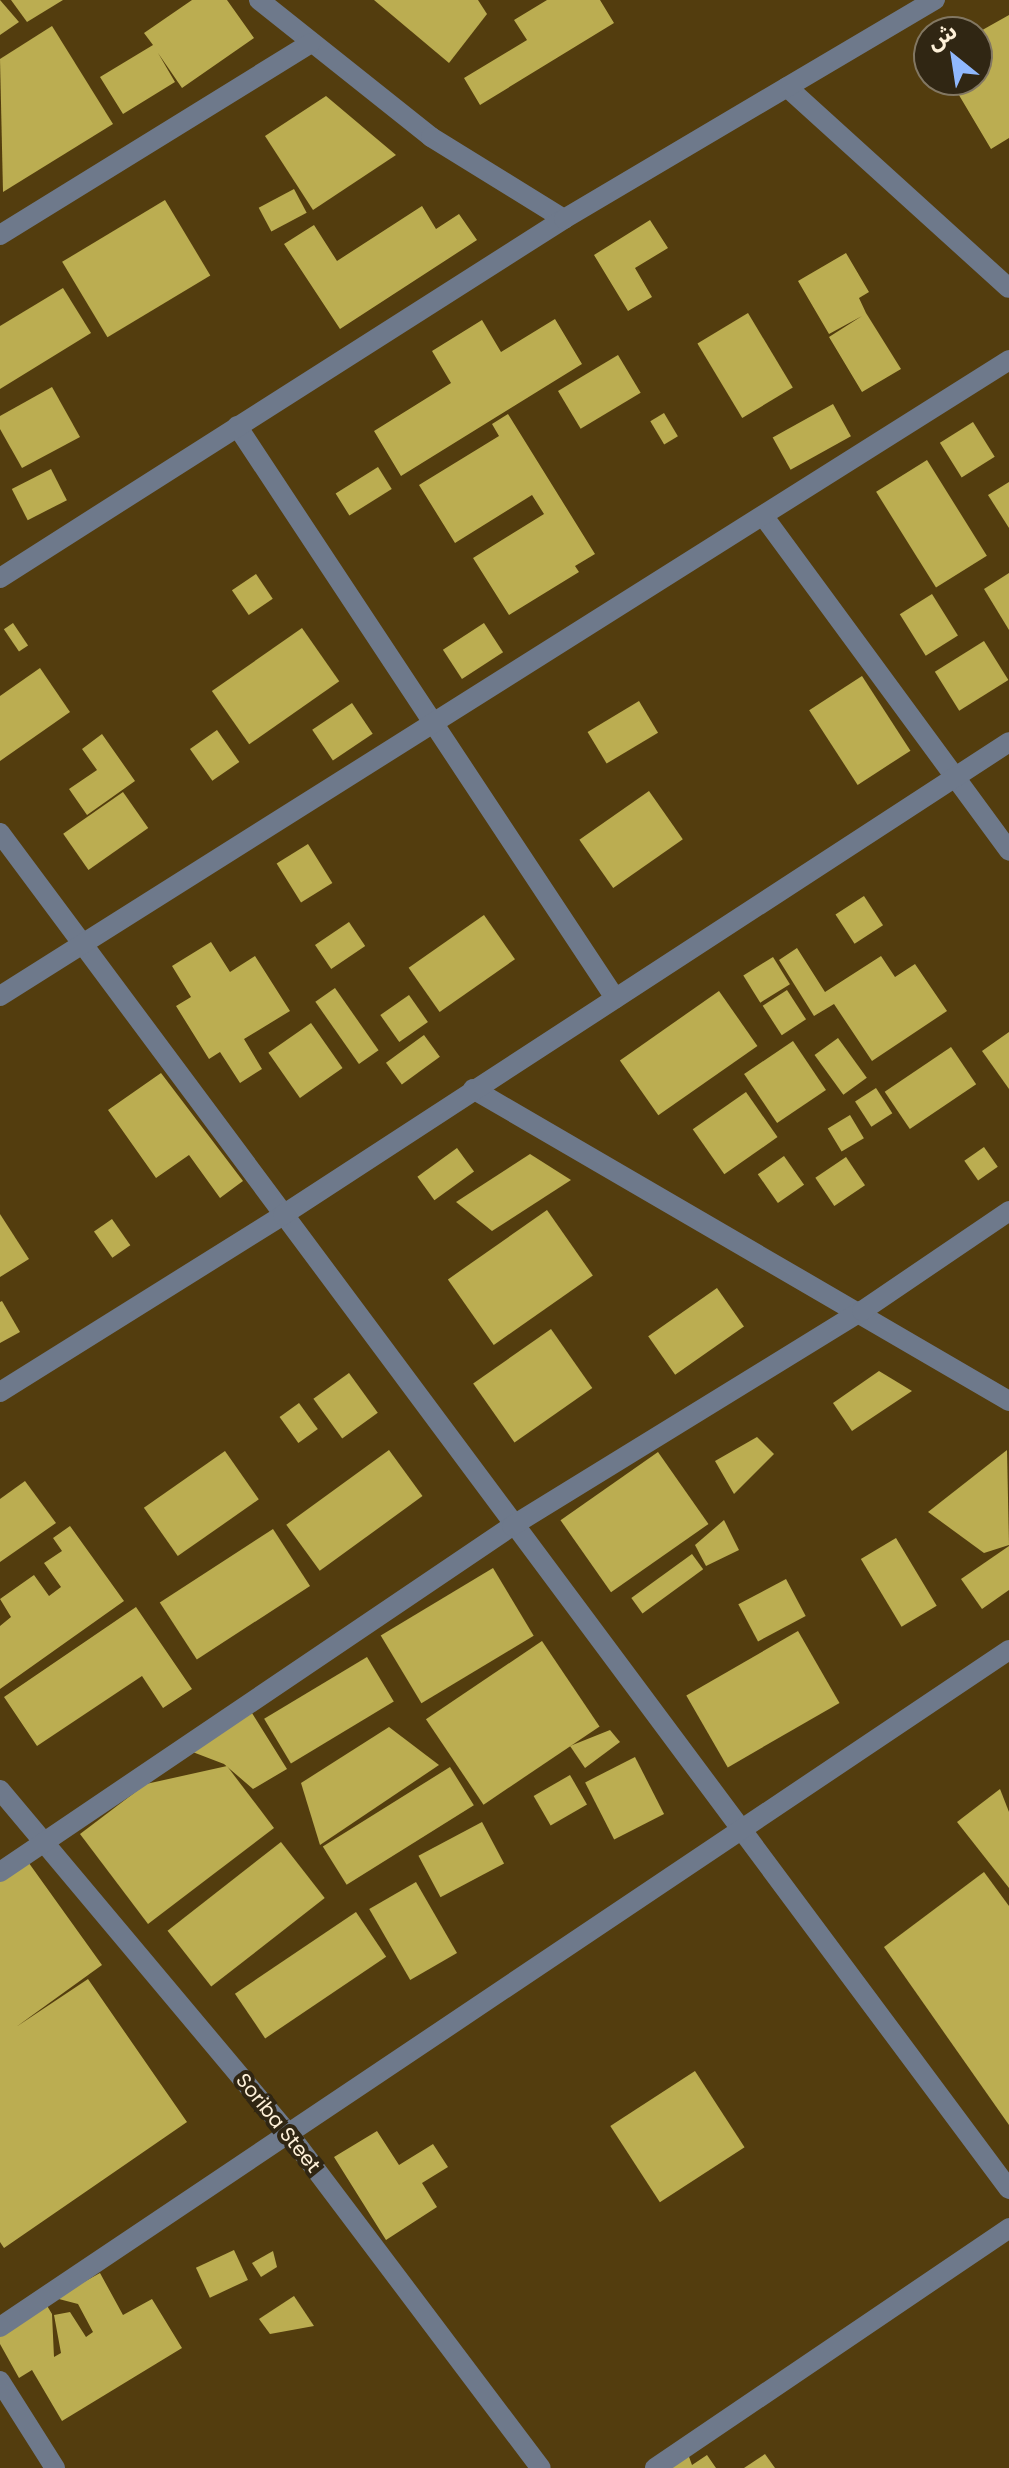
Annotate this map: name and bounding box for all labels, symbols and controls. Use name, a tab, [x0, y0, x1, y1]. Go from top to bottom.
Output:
north arrow	[913, 16, 993, 96]
text: ش	[921, 16, 963, 57]
street label: Soriba Steet	[231, 2069, 325, 2177]

